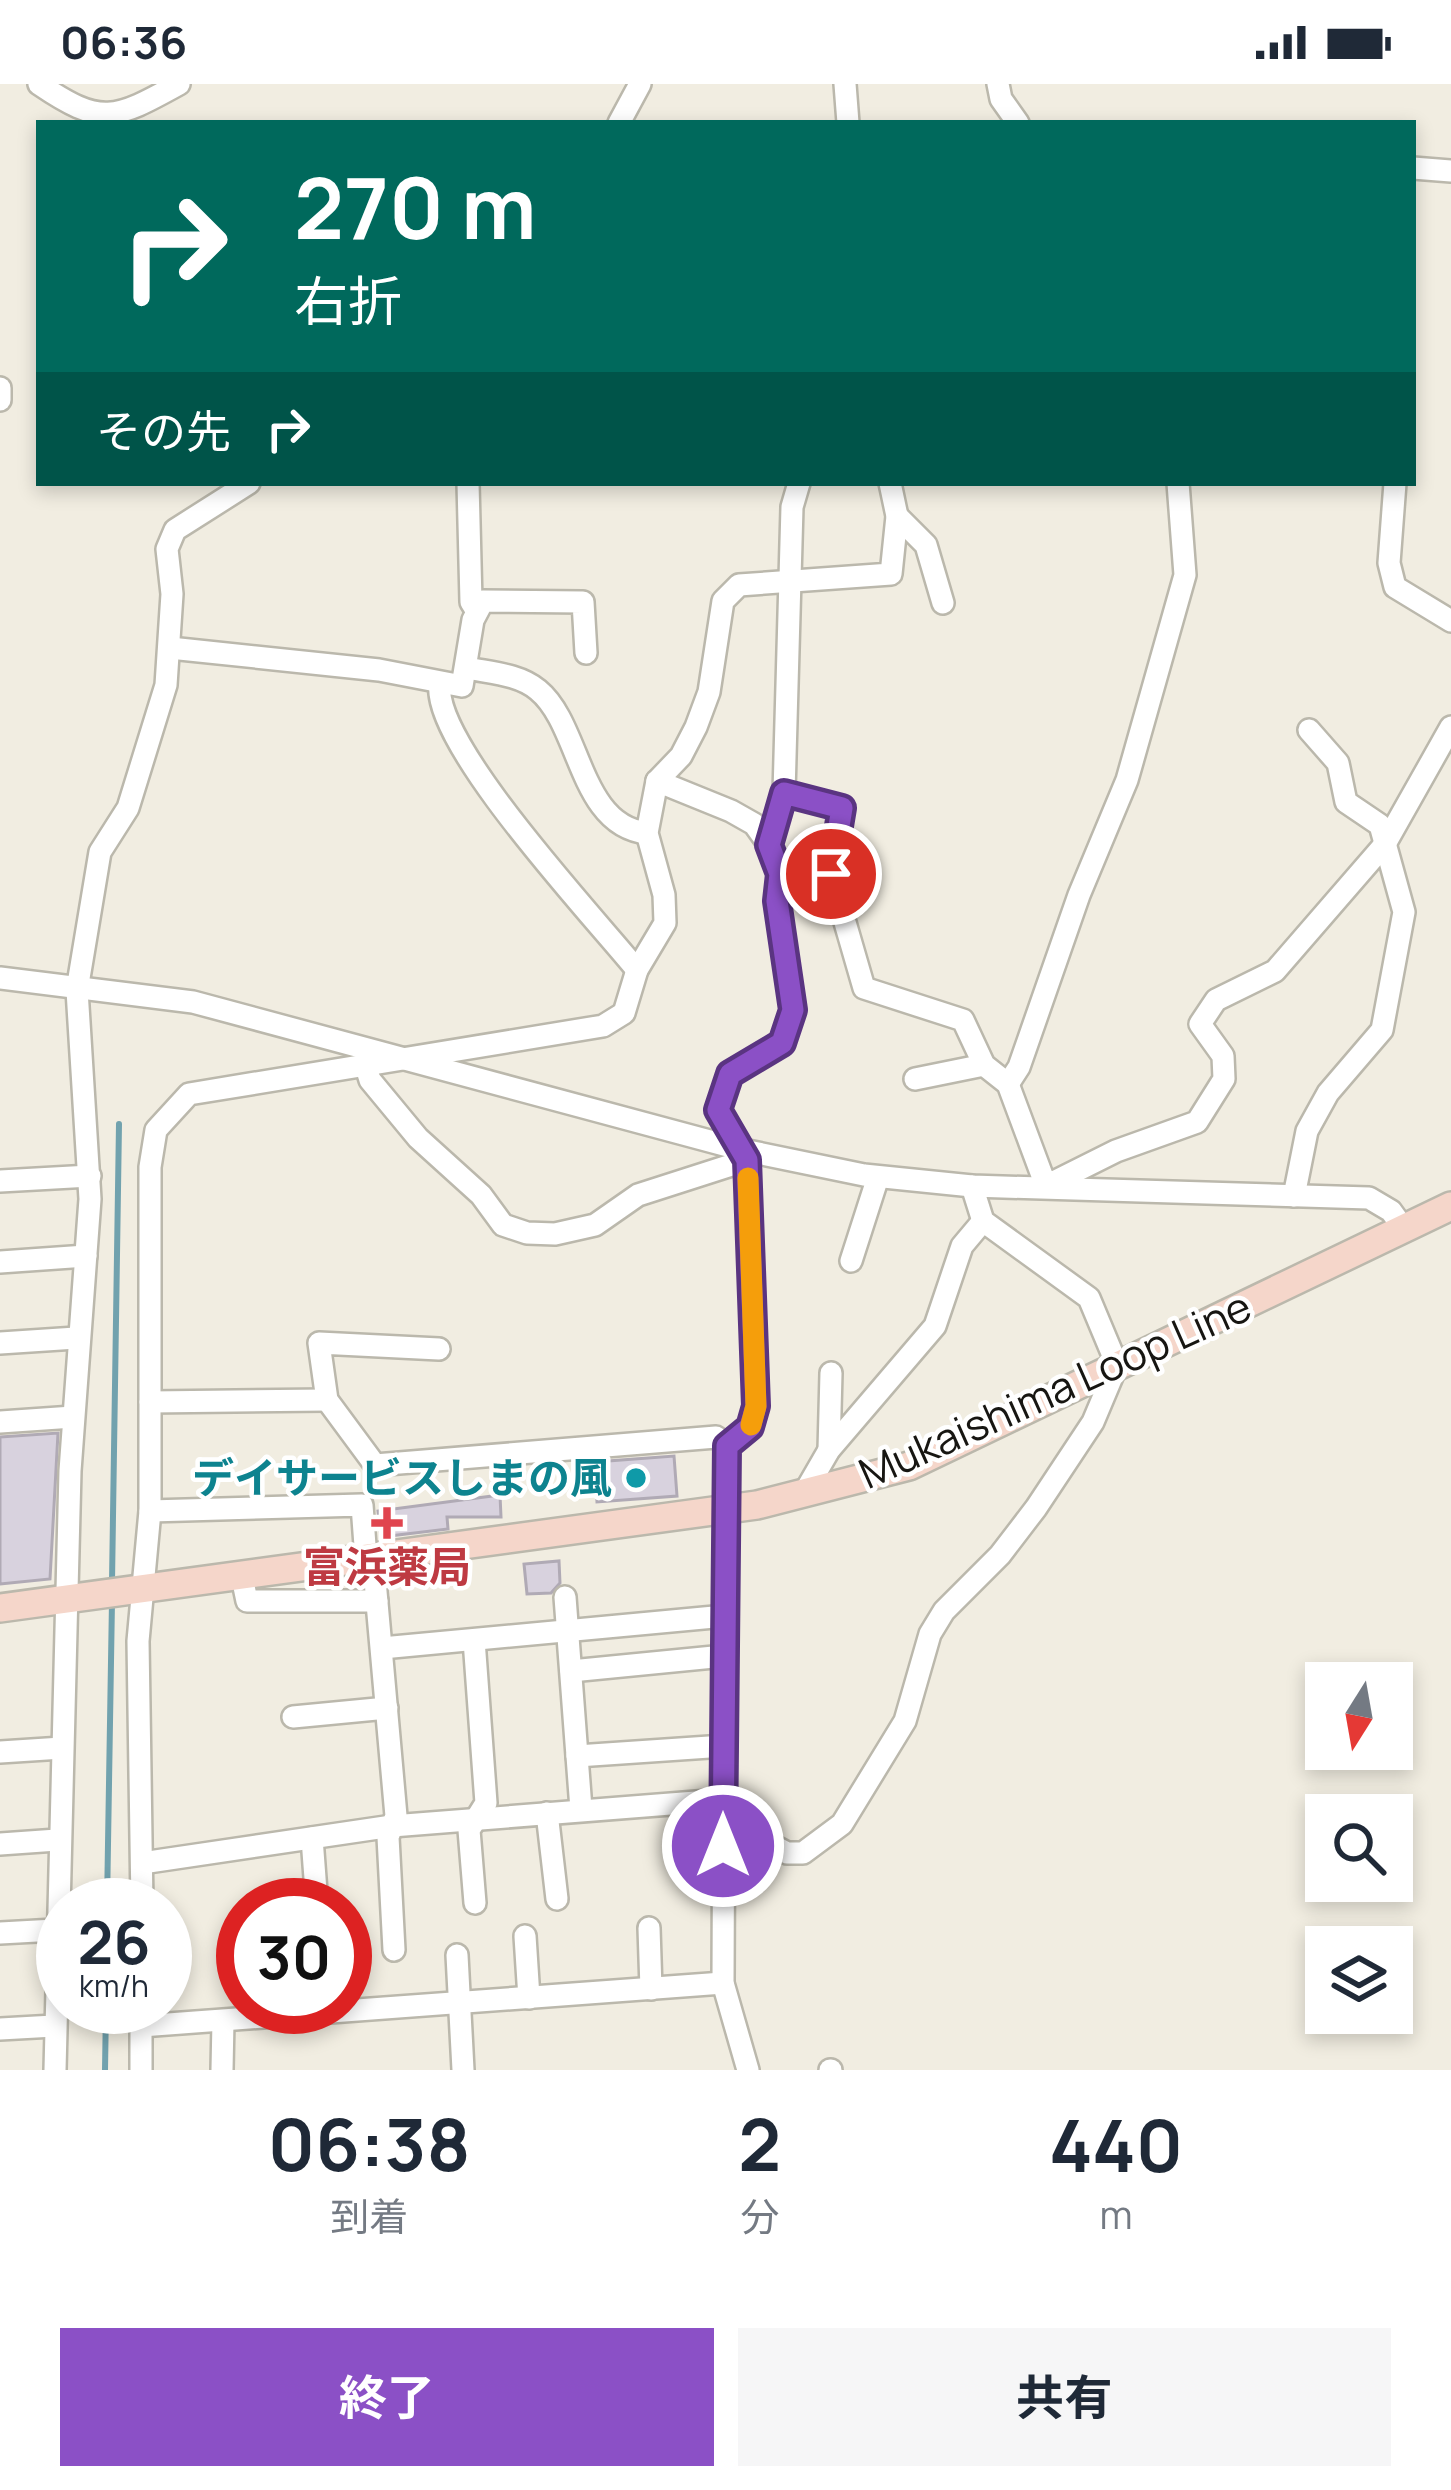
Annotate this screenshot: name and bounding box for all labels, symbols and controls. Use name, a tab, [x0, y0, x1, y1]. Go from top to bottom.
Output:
text: 06:36	[60, 11, 187, 73]
text: 270 m	[294, 149, 536, 264]
icon: right	[96, 168, 252, 324]
text: 右折	[294, 263, 402, 337]
icon: right	[255, 396, 321, 462]
text: その先	[96, 400, 231, 462]
pin	[780, 823, 882, 925]
icon: arrive	[798, 841, 864, 907]
street label: Mukaishima Loop Line	[849, 1276, 1260, 1502]
place label: デイサービスしまの風	[192, 1448, 612, 1506]
marker: デイサービスしまの風	[623, 1465, 649, 1491]
marker: 富浜薬局	[374, 1510, 400, 1536]
place label: 富浜薬局	[303, 1537, 471, 1595]
north arrow	[1305, 1662, 1413, 1770]
map controls	[1305, 1662, 1413, 2034]
position arrow	[660, 1783, 786, 1909]
button: search	[1305, 1794, 1413, 1902]
speed limit sign: 30	[216, 1878, 372, 2034]
text: 26	[77, 1900, 151, 1982]
button: layers	[1305, 1926, 1413, 2034]
text: km/h	[79, 1965, 149, 2006]
text: 06:38	[268, 2094, 471, 2193]
text: 2	[738, 2094, 781, 2193]
text: 440	[1049, 2095, 1183, 2194]
text: m	[1100, 2187, 1133, 2241]
text: 到着	[330, 2189, 408, 2243]
text: 分	[740, 2189, 779, 2243]
button: 終了	[60, 2328, 714, 2466]
button: 共有	[738, 2328, 1391, 2466]

